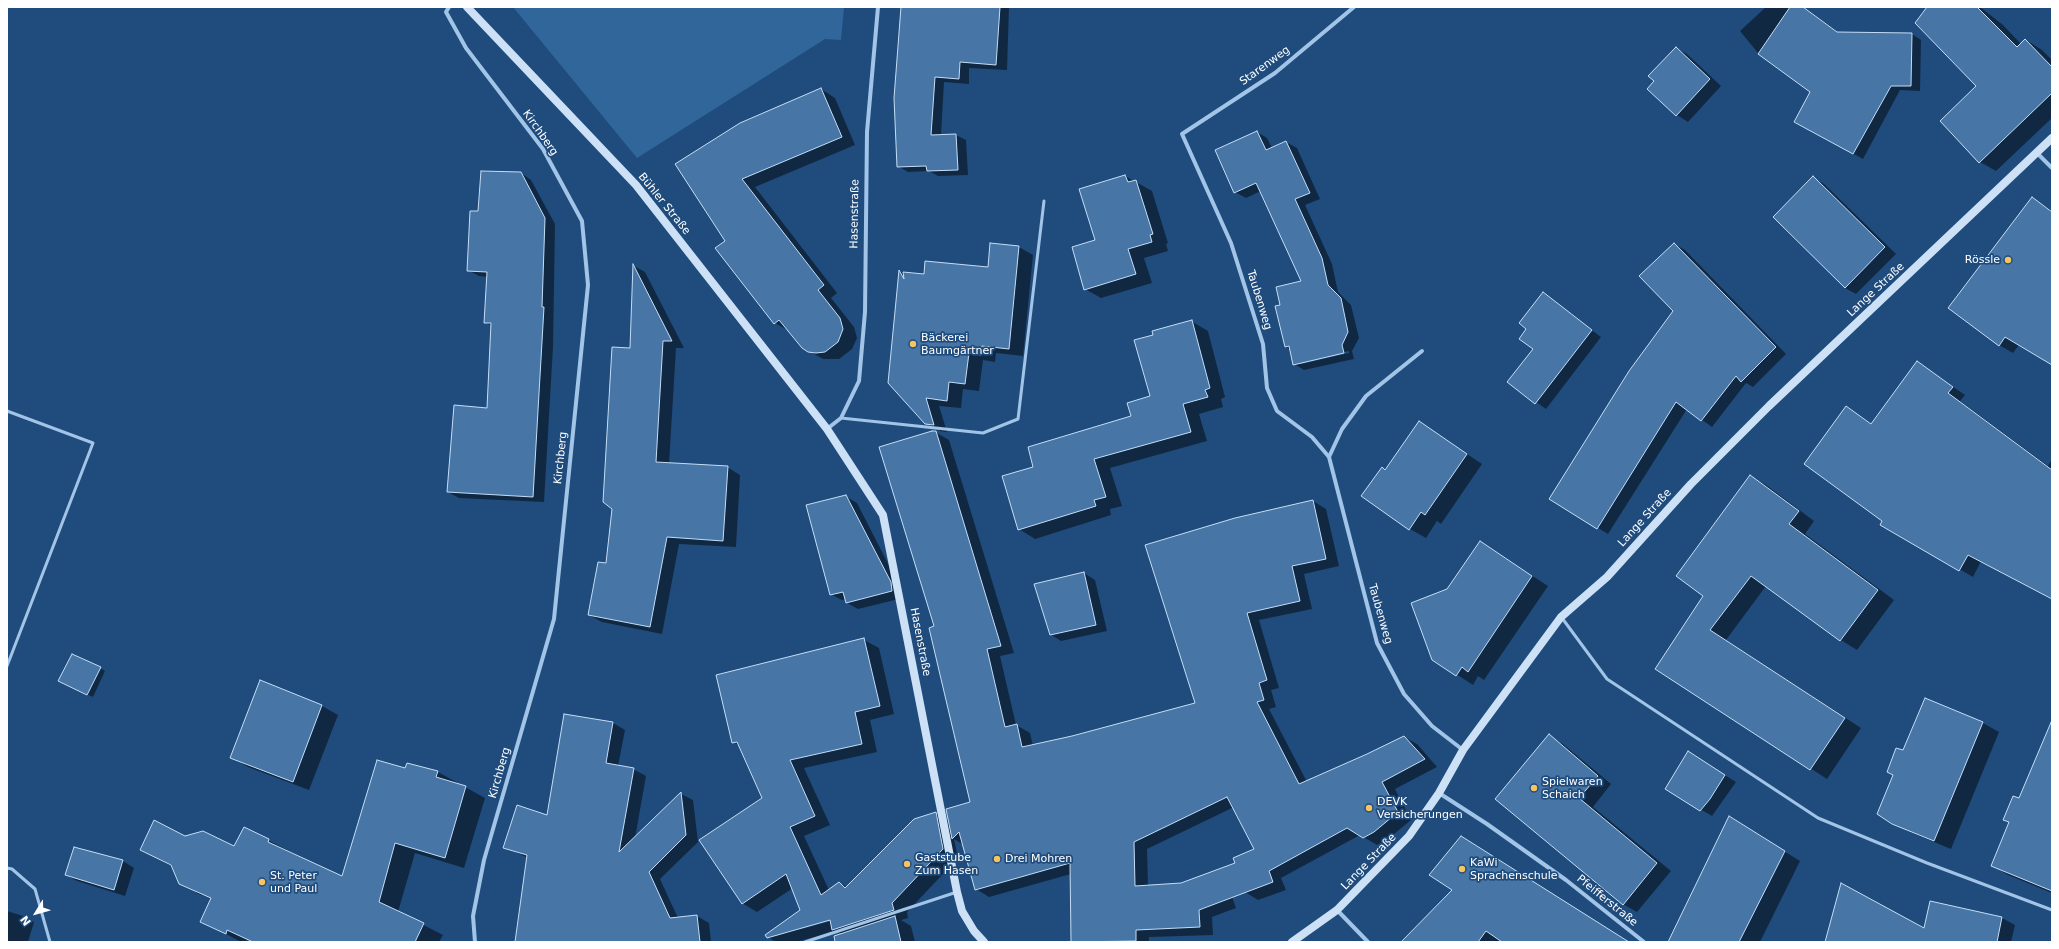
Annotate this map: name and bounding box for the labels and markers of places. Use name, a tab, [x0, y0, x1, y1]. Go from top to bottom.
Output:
place label: Rössle	[1965, 253, 2000, 267]
marker: Rössle	[2003, 255, 2013, 265]
place label: Bäckerei Baumgärtner	[921, 331, 994, 357]
marker: Bäckerei Baumgärtner	[908, 339, 918, 349]
place label: Spielwaren Schaich	[1542, 775, 1603, 801]
marker: Spielwaren Schaich	[1529, 783, 1539, 793]
place label: DEVK Versicherungen	[1377, 795, 1463, 821]
marker: DEVK Versicherungen	[1364, 803, 1374, 813]
place label: Gaststube Zum Hasen	[915, 851, 978, 877]
place label: Drei Mohren	[1005, 852, 1072, 866]
marker: Drei Mohren	[992, 854, 1002, 864]
place label: KaWi Sprachenschule	[1470, 856, 1558, 882]
marker: Gaststube Zum Hasen	[902, 859, 912, 869]
marker: KaWi Sprachenschule	[1457, 864, 1467, 874]
place label: St. Peter und Paul	[270, 869, 317, 895]
marker: St. Peter und Paul	[257, 877, 267, 887]

